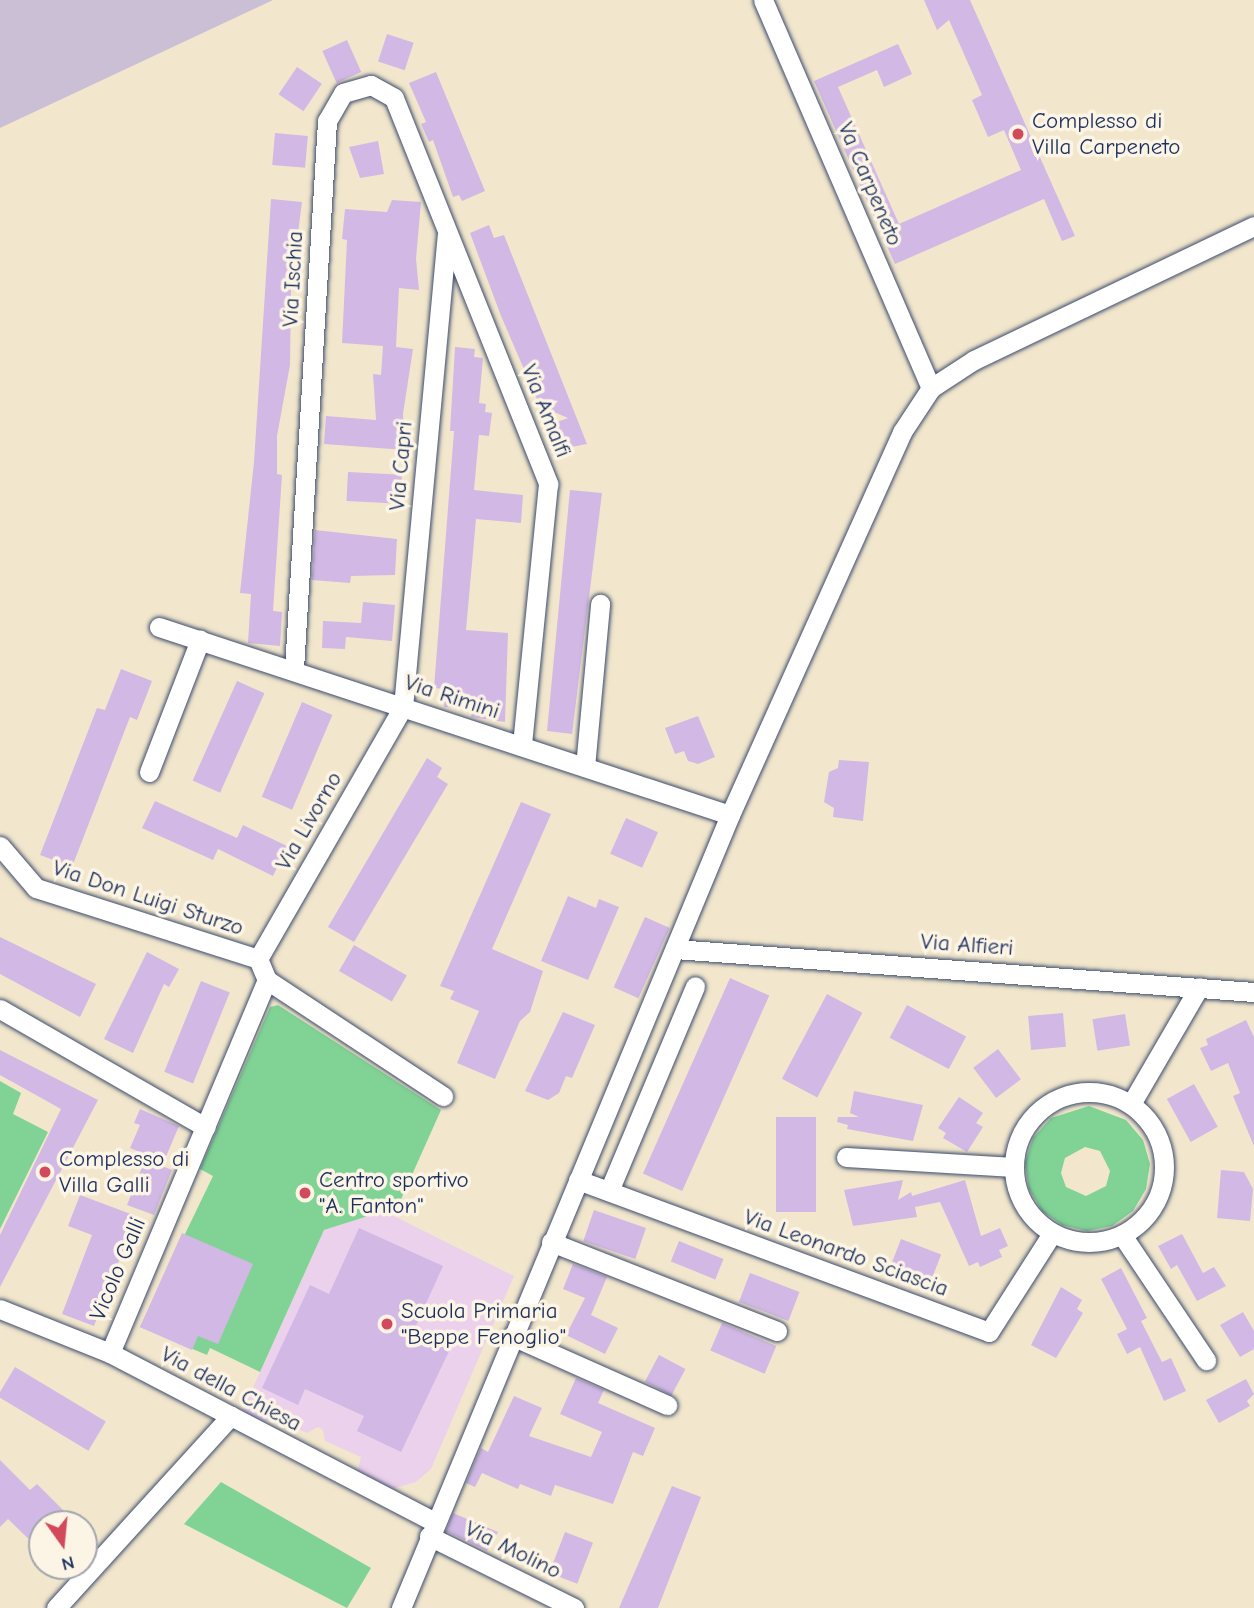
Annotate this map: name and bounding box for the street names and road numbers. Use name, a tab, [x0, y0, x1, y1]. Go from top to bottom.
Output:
street label: Va Carpeneto	[832, 118, 908, 250]
street label: Via Ischia	[277, 230, 309, 328]
street label: Via Amalfi	[515, 360, 577, 462]
street label: Via Capri	[383, 420, 419, 512]
street label: Via Rimini	[401, 669, 503, 725]
street label: Via Livorno	[270, 767, 348, 875]
street label: Via Don Luigi Sturzo	[49, 854, 247, 942]
street label: Via Alfieri	[920, 928, 1014, 962]
street label: Via Leonardo Sciascia	[740, 1203, 952, 1303]
street label: Vicolo Galli	[84, 1213, 152, 1325]
street label: Via della Chiesa	[156, 1340, 306, 1438]
street label: Via Molino	[460, 1515, 566, 1585]

